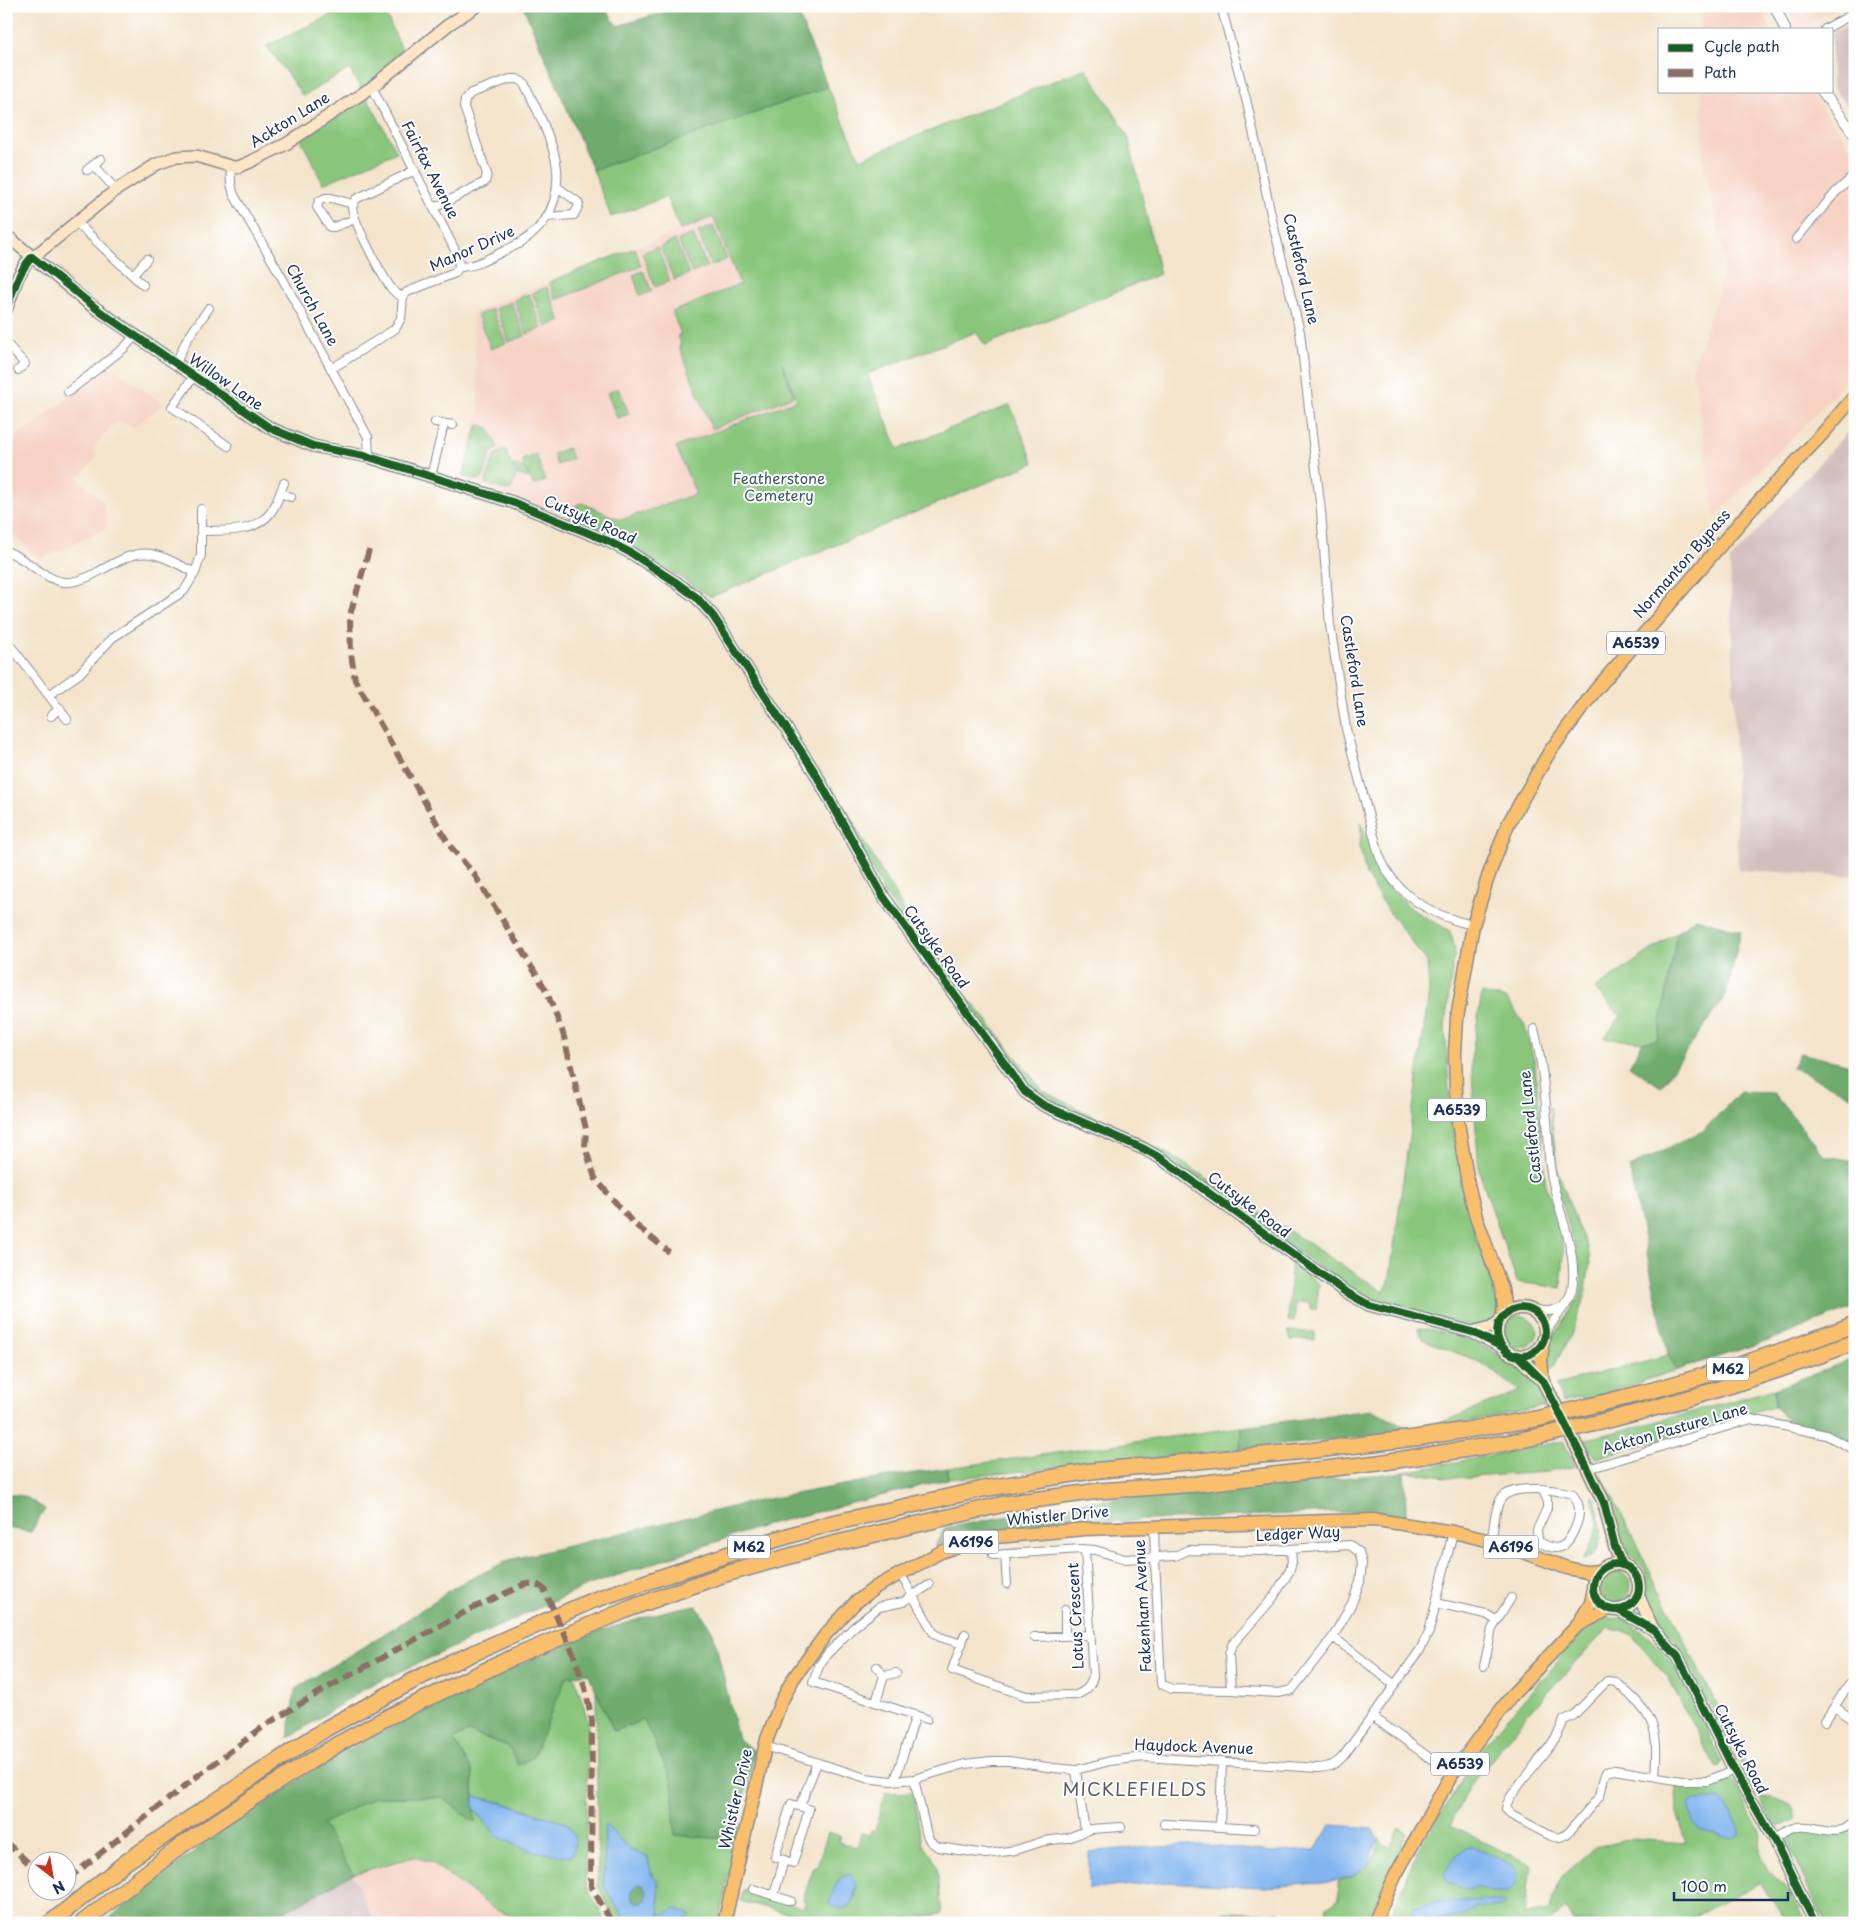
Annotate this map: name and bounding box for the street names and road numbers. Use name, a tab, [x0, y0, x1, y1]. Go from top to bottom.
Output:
street label: Ackton Lane	[245, 85, 334, 152]
street label: Fairfax Avenue	[397, 116, 466, 222]
street label: Castleford Lane	[1278, 211, 1326, 327]
street label: Manor Drive	[425, 219, 518, 277]
street label: Church Lane	[281, 259, 346, 350]
street label: Willow Lane	[185, 346, 269, 415]
street label: Cutsyke Road	[541, 488, 640, 549]
street label: Normanton Bypass	[1627, 503, 1735, 623]
street label: Castleford Lane	[1335, 613, 1376, 729]
road number: A6539	[1607, 632, 1665, 654]
street label: Cutsyke Road	[899, 899, 976, 993]
street label: Castleford Lane	[1512, 1070, 1547, 1185]
road number: A6539	[1428, 1098, 1486, 1122]
street label: Cutsyke Road	[1203, 1165, 1296, 1243]
road number: M62	[1707, 1358, 1749, 1380]
street label: Ackton Pasture Lane	[1599, 1396, 1750, 1459]
street label: Whistler Drive	[1006, 1499, 1110, 1530]
street label: Ledger Way	[1255, 1519, 1341, 1546]
road number: A6196	[944, 1530, 998, 1554]
road number: M62	[728, 1535, 770, 1558]
road number: A6196	[1484, 1535, 1538, 1558]
street label: Fakenham Avenue	[1127, 1539, 1156, 1673]
street label: Lotus Crescent	[1060, 1562, 1089, 1670]
street label: Cutsyke Road	[1710, 1699, 1775, 1798]
street label: Haydock Avenue	[1134, 1732, 1254, 1759]
street label: Whistler Drive	[712, 1746, 757, 1851]
road number: A6539	[1431, 1752, 1489, 1776]

